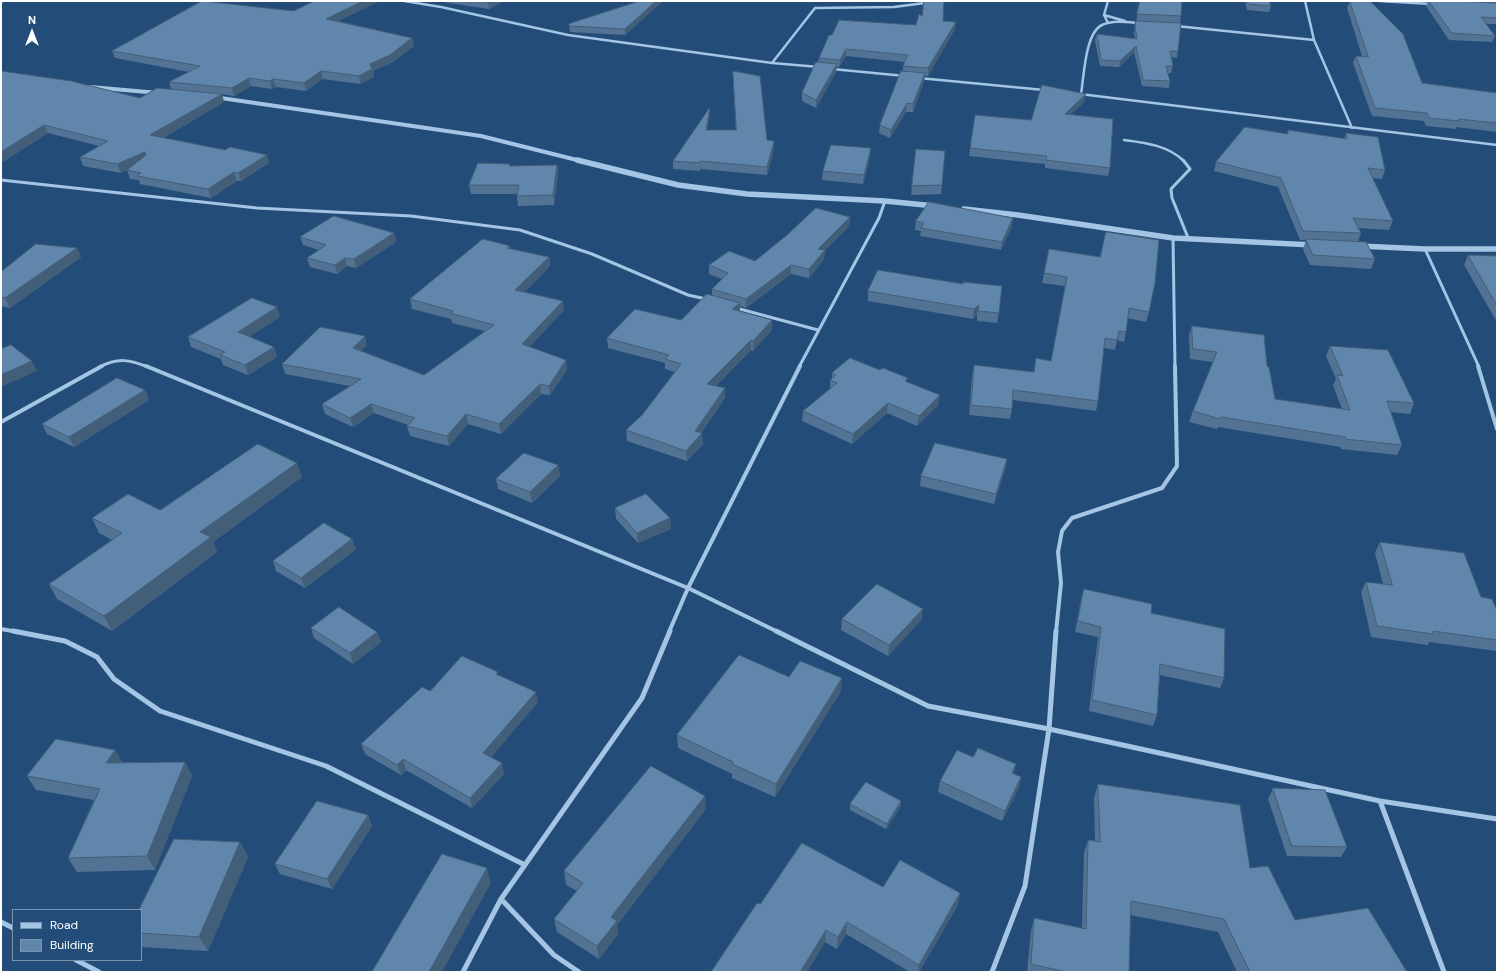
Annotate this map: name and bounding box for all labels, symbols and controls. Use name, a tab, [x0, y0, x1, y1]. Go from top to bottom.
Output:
north arrow	[12, 12, 52, 52]
text: N	[28, 13, 36, 27]
legend	[12, 909, 142, 961]
text: Road	[50, 917, 78, 933]
text: Building	[50, 937, 94, 953]

